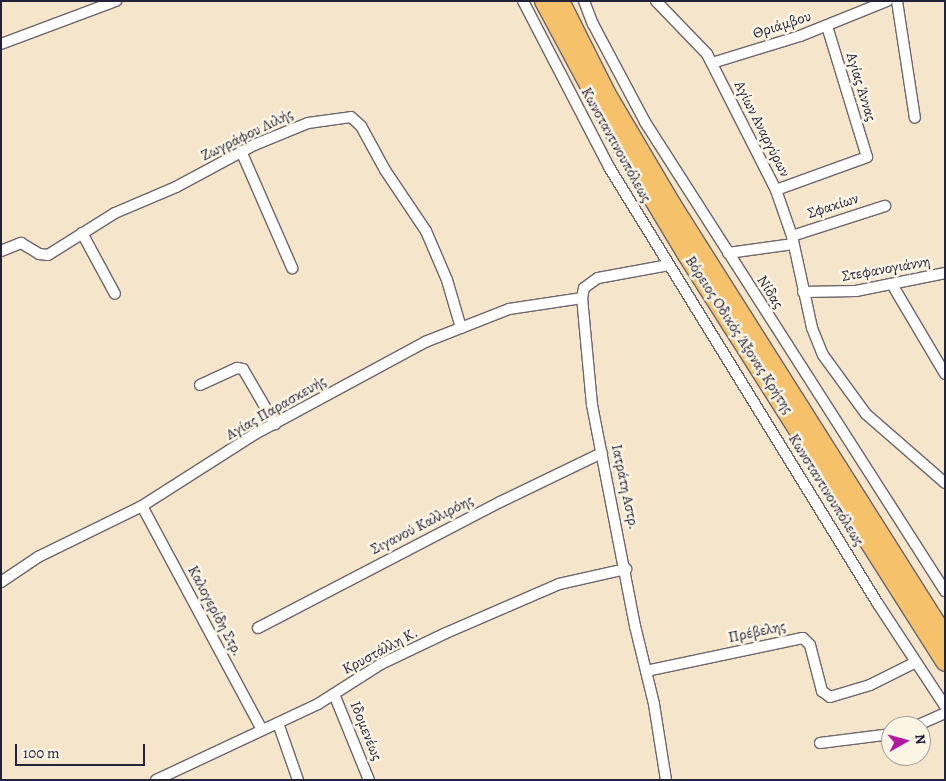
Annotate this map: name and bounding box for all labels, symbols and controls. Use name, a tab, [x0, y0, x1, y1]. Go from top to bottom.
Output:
street label: Θριάμβου	[751, 7, 813, 43]
street label: Αγίας Άννας	[842, 50, 880, 124]
street label: Αγίων Αναργύρων	[730, 78, 794, 180]
street label: Κωνσταντινουπόλεως	[577, 84, 655, 206]
street label: Ζωγράφου Λιλής	[198, 105, 296, 165]
street label: Σφακίων	[805, 189, 861, 223]
street label: Στεφανογιάννη	[840, 252, 932, 286]
street label: Βόρειος Οδικός Άξονας Κρήτης	[681, 253, 797, 417]
street label: Νίδας	[753, 272, 787, 312]
street label: Αγίας Παρασκευής	[223, 372, 329, 444]
street label: Κωνσταντινουπόλεως	[784, 431, 868, 549]
street label: Ιατράτη Αστρ.	[607, 443, 643, 531]
street label: Σιγανού Καλλιρόης	[368, 491, 476, 559]
street label: Καλογερίδη Στρ.	[184, 563, 246, 659]
street label: Πρέβελης	[727, 617, 787, 647]
street label: Κρυστάλλη Κ.	[339, 624, 421, 678]
street label: Ιδομενέως	[346, 699, 386, 763]
north arrow	[881, 716, 931, 766]
text: N	[910, 733, 930, 745]
scale bar	[18, 734, 148, 766]
text: 100 m	[23, 743, 60, 763]

